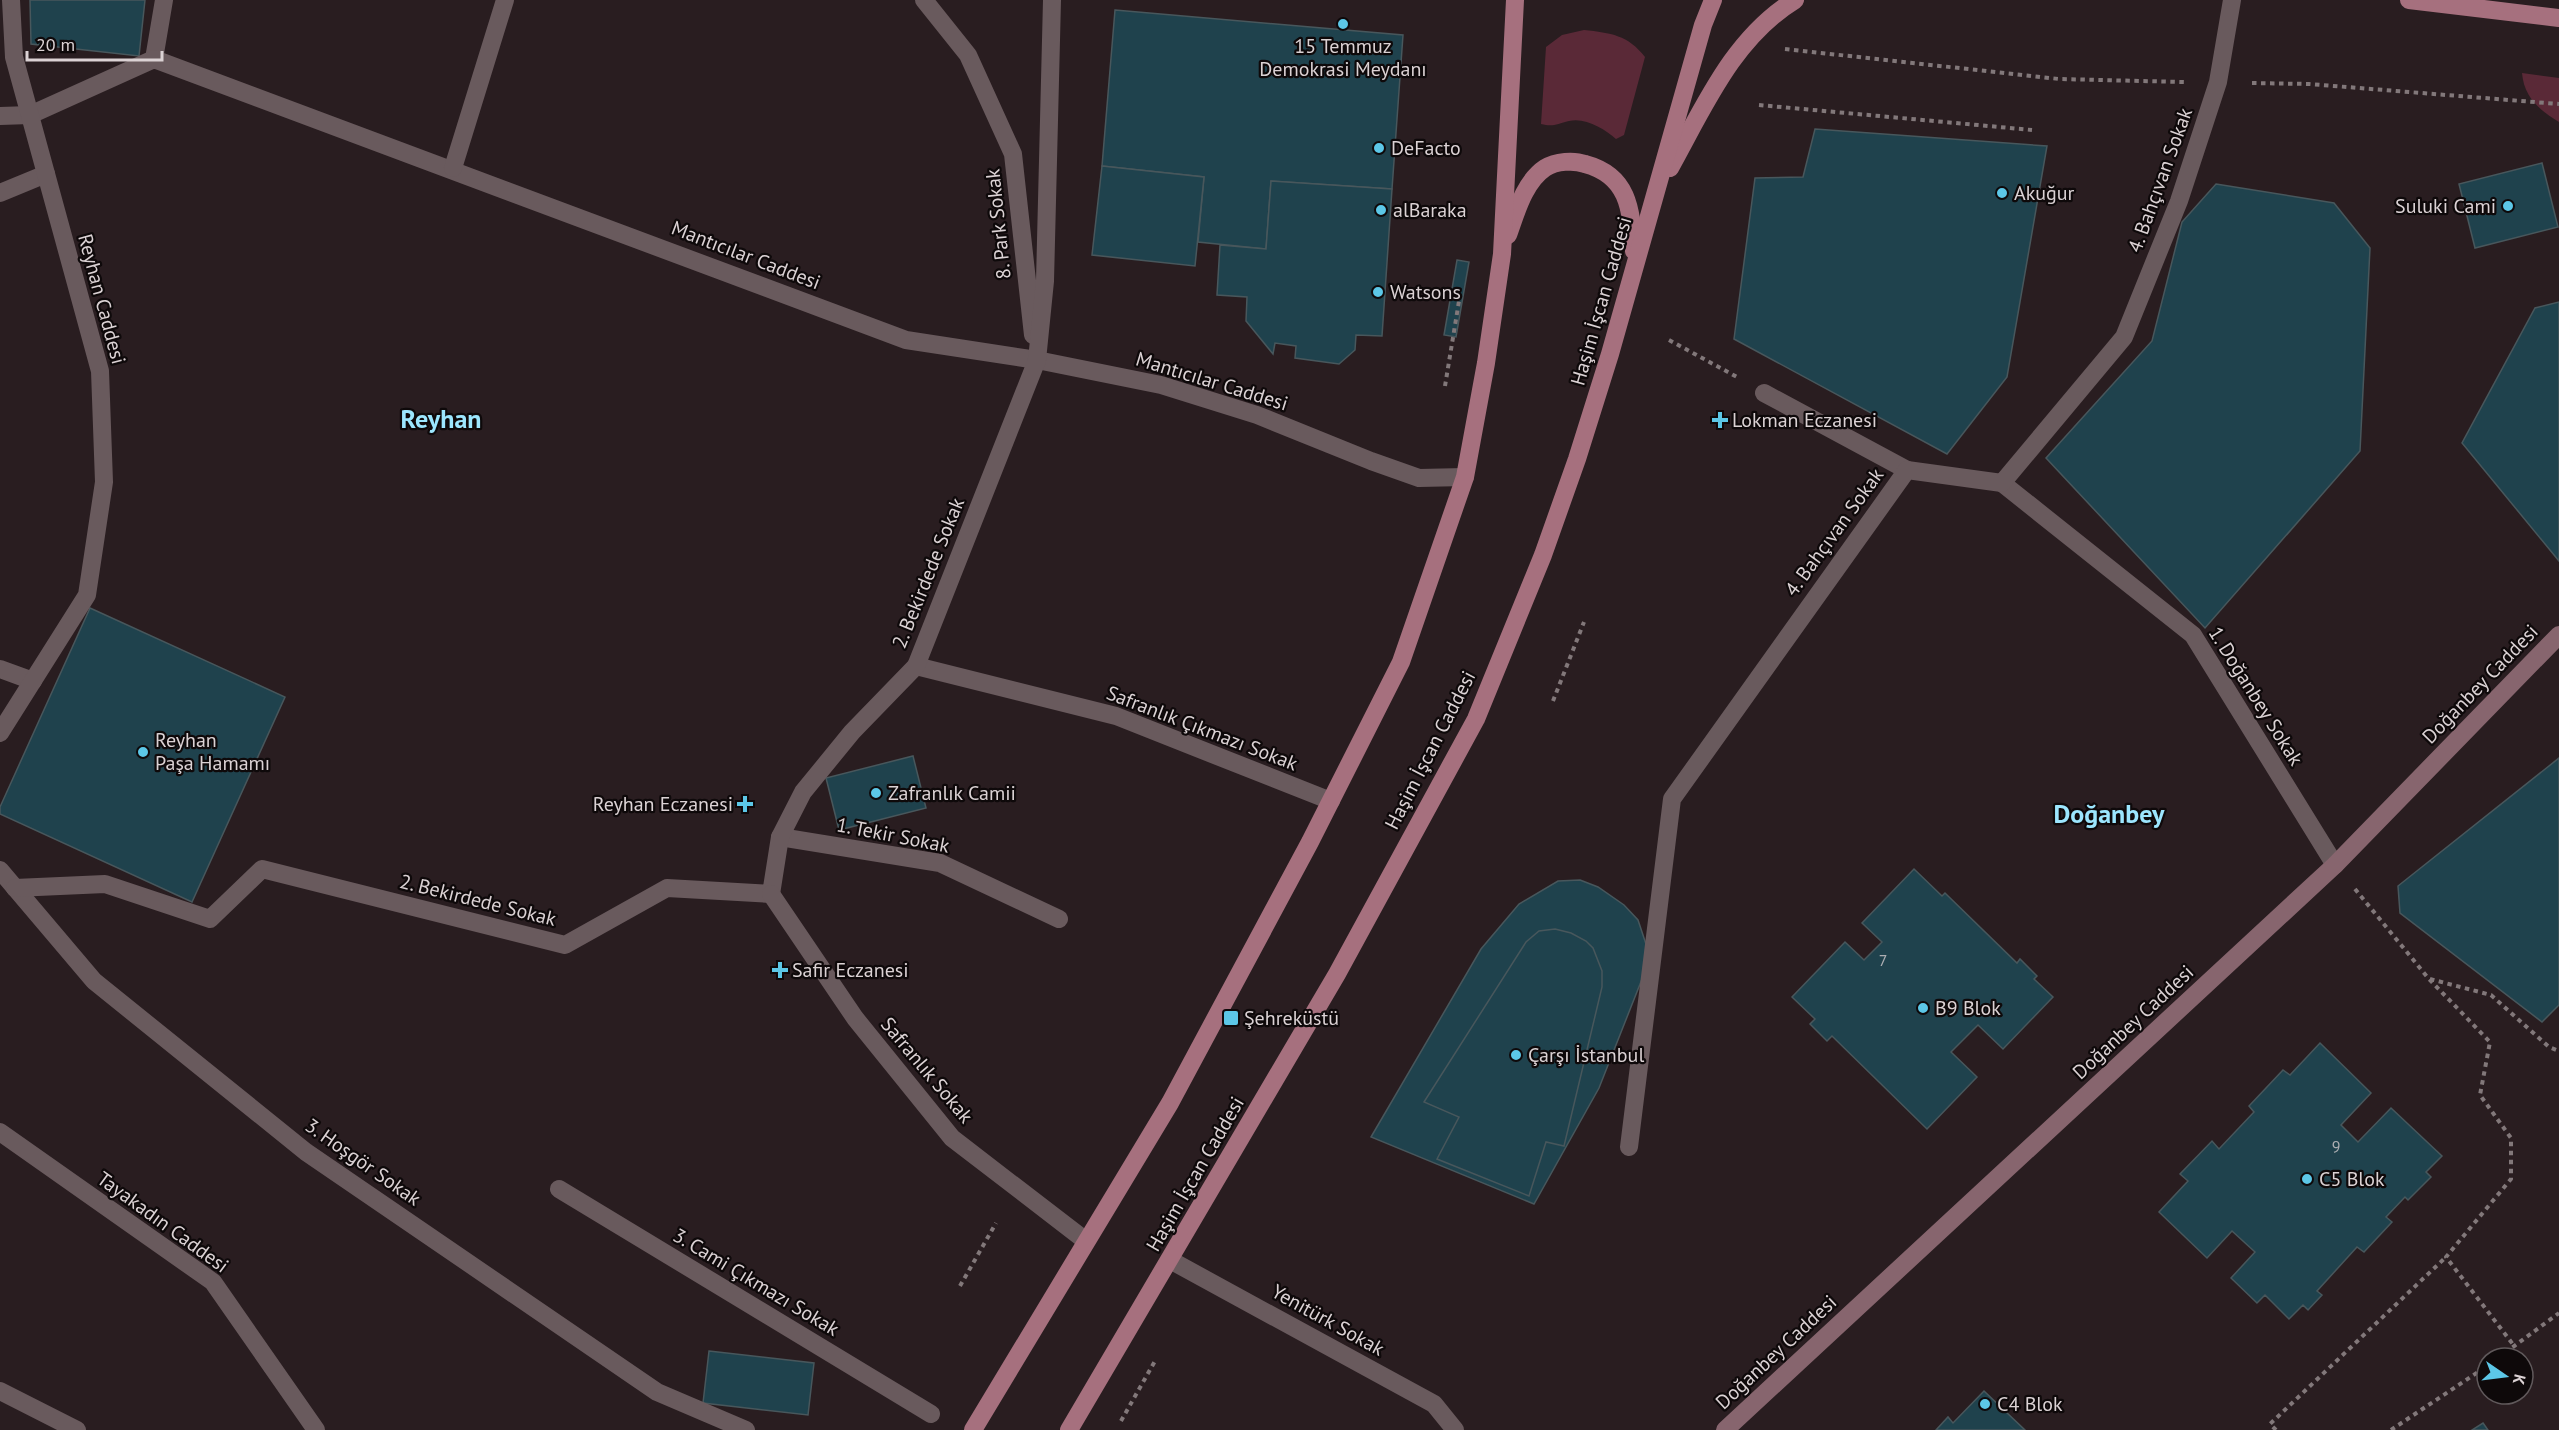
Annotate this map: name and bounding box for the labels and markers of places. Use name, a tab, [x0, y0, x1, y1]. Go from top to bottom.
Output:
marker: 15 Temmuz Demokrasi Meydanı	[1336, 17, 1350, 31]
place label: 15 Temmuz Demokrasi Meydanı	[1259, 33, 1427, 82]
place label: DeFacto	[1391, 135, 1461, 161]
marker: DeFacto	[1372, 141, 1386, 155]
place label: Akuğur	[2014, 180, 2075, 206]
marker: Akuğur	[1995, 186, 2009, 200]
place label: Suluki Cami	[2395, 193, 2496, 219]
place label: alBaraka	[1393, 197, 1467, 223]
marker: Suluki Cami	[2501, 199, 2515, 213]
marker: alBaraka	[1374, 203, 1388, 217]
place label: Watsons	[1390, 279, 1461, 305]
marker: Watsons	[1371, 285, 1385, 299]
place label: Lokman Eczanesi	[1732, 407, 1877, 433]
marker: Lokman Eczanesi	[1713, 413, 1727, 427]
place label: Reyhan Paşa Hamamı	[155, 727, 270, 776]
marker: Reyhan Paşa Hamamı	[136, 745, 150, 759]
place label: Zafranlık Camii	[888, 780, 1016, 806]
marker: Zafranlık Camii	[869, 786, 883, 800]
place label: Reyhan Eczanesi	[593, 791, 733, 817]
marker: Reyhan Eczanesi	[738, 797, 752, 811]
place label: Safir Eczanesi	[792, 957, 909, 983]
marker: Safir Eczanesi	[773, 963, 787, 977]
place label: B9 Blok	[1935, 995, 2001, 1021]
marker: B9 Blok	[1916, 1001, 1930, 1015]
place label: Şehreküstü	[1244, 1005, 1339, 1031]
marker: Şehreküstü	[1222, 1009, 1240, 1027]
place label: Çarşı İstanbul	[1528, 1042, 1644, 1068]
marker: Çarşı İstanbul	[1509, 1048, 1523, 1062]
place label: C5 Blok	[2319, 1166, 2385, 1192]
marker: C5 Blok	[2300, 1172, 2314, 1186]
place label: C4 Blok	[1997, 1391, 2063, 1417]
marker: C4 Blok	[1978, 1397, 1992, 1411]

